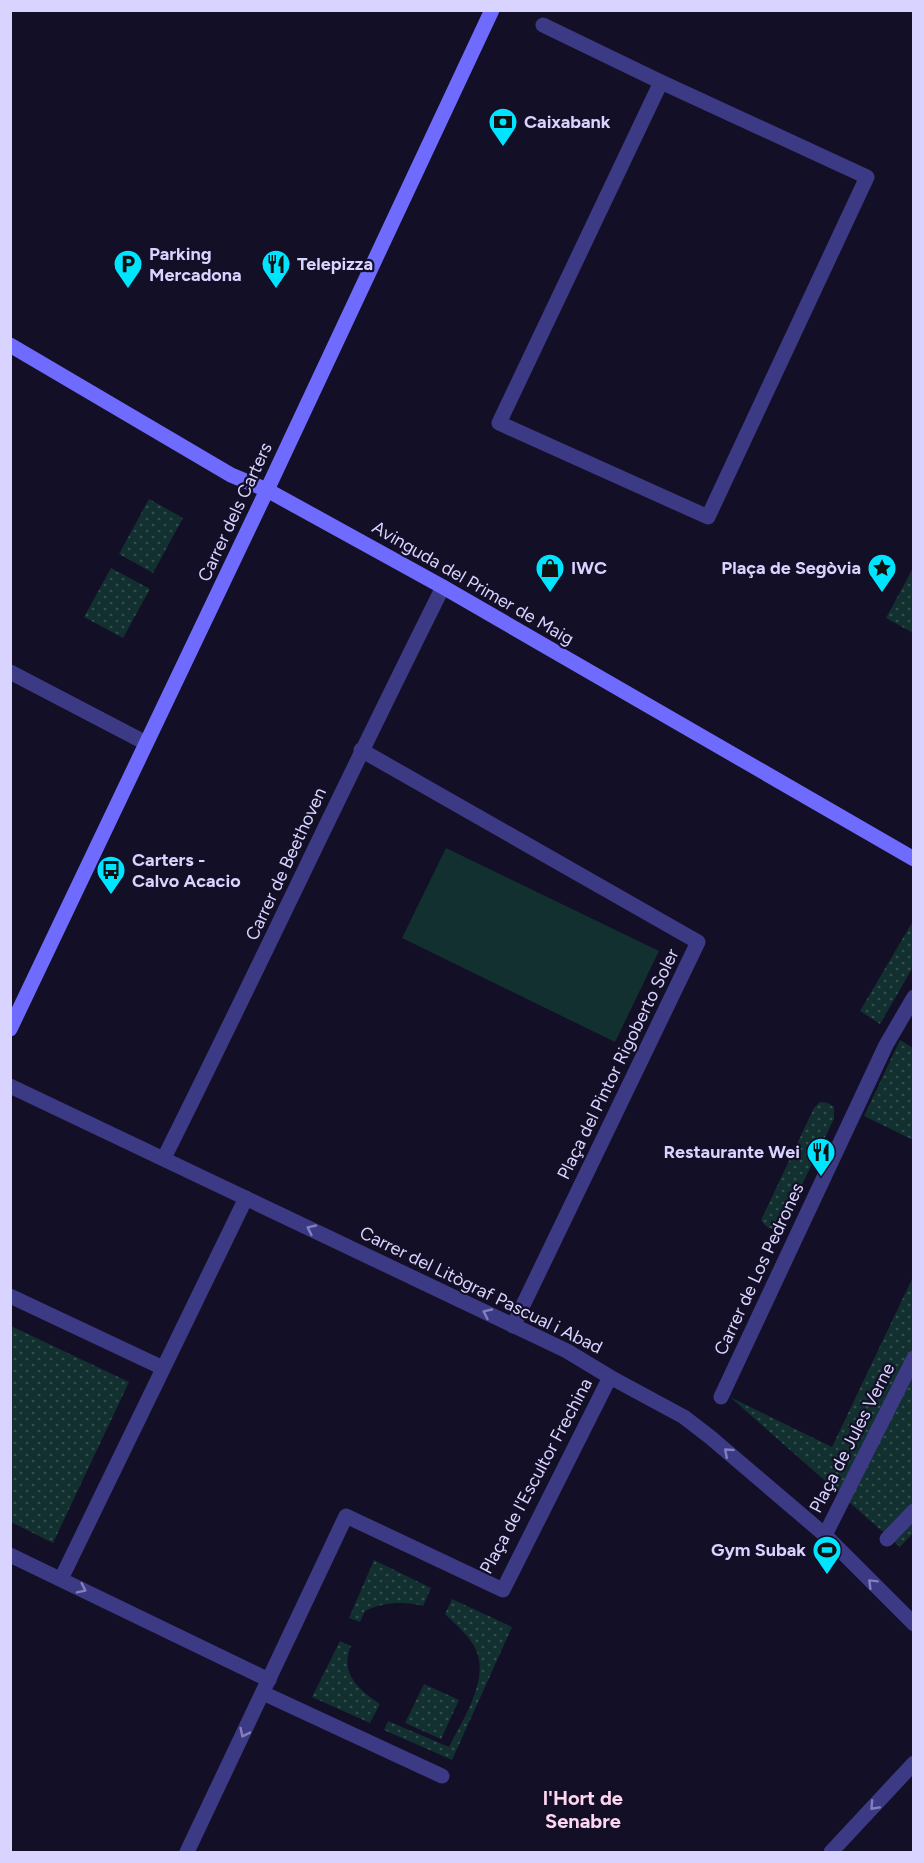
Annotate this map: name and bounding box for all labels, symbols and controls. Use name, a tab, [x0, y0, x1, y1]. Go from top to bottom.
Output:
bank icon: Caixabank	[487, 106, 519, 148]
place label: Caixabank	[524, 111, 611, 133]
place label: Parking Mercadona	[149, 243, 242, 286]
parking icon: Parking Mercadona	[112, 248, 144, 290]
restaurant icon: Telepizza	[260, 248, 292, 290]
place label: Telepizza	[297, 253, 373, 275]
street label: Carrer dels Carters	[193, 439, 277, 585]
street label: Avinguda del Primer de Maig	[368, 516, 578, 650]
shop icon: IWC	[534, 552, 566, 594]
place icon: Plaça de Segòvia	[866, 552, 898, 594]
place label: IWC	[571, 557, 607, 579]
place label: Plaça de Segòvia	[721, 557, 861, 579]
street label: Carrer de Beethoven	[241, 784, 331, 944]
place label: Carters - Calvo Acacio	[132, 849, 241, 892]
bus stop icon: Carters - Calvo Acacio	[95, 854, 127, 896]
street label: Plaça del Pintor Rigoberto Soler	[552, 945, 684, 1183]
restaurant icon: Restaurante Wei	[805, 1136, 837, 1178]
place label: Restaurante Wei	[664, 1141, 800, 1163]
street label: Carrer de Los Pedrones	[709, 1179, 809, 1359]
street label: Carrer del Litògraf Pascual i Abad	[356, 1222, 606, 1358]
one-way arrow	[306, 1225, 317, 1237]
one-way arrow	[482, 1309, 493, 1321]
street label: Plaça de Jules Verne	[805, 1359, 899, 1517]
street label: Plaça de l'Escultor Frechina	[475, 1374, 597, 1578]
one-way arrow	[724, 1448, 735, 1459]
sports icon: Gym Subak	[811, 1534, 843, 1576]
place label: Gym Subak	[711, 1539, 806, 1561]
one-way arrow	[869, 1579, 880, 1590]
one-way arrow	[76, 1582, 87, 1594]
one-way arrow	[240, 1726, 252, 1737]
district label: l'Hort de Senabre	[543, 1786, 623, 1833]
one-way arrow	[870, 1799, 881, 1810]

